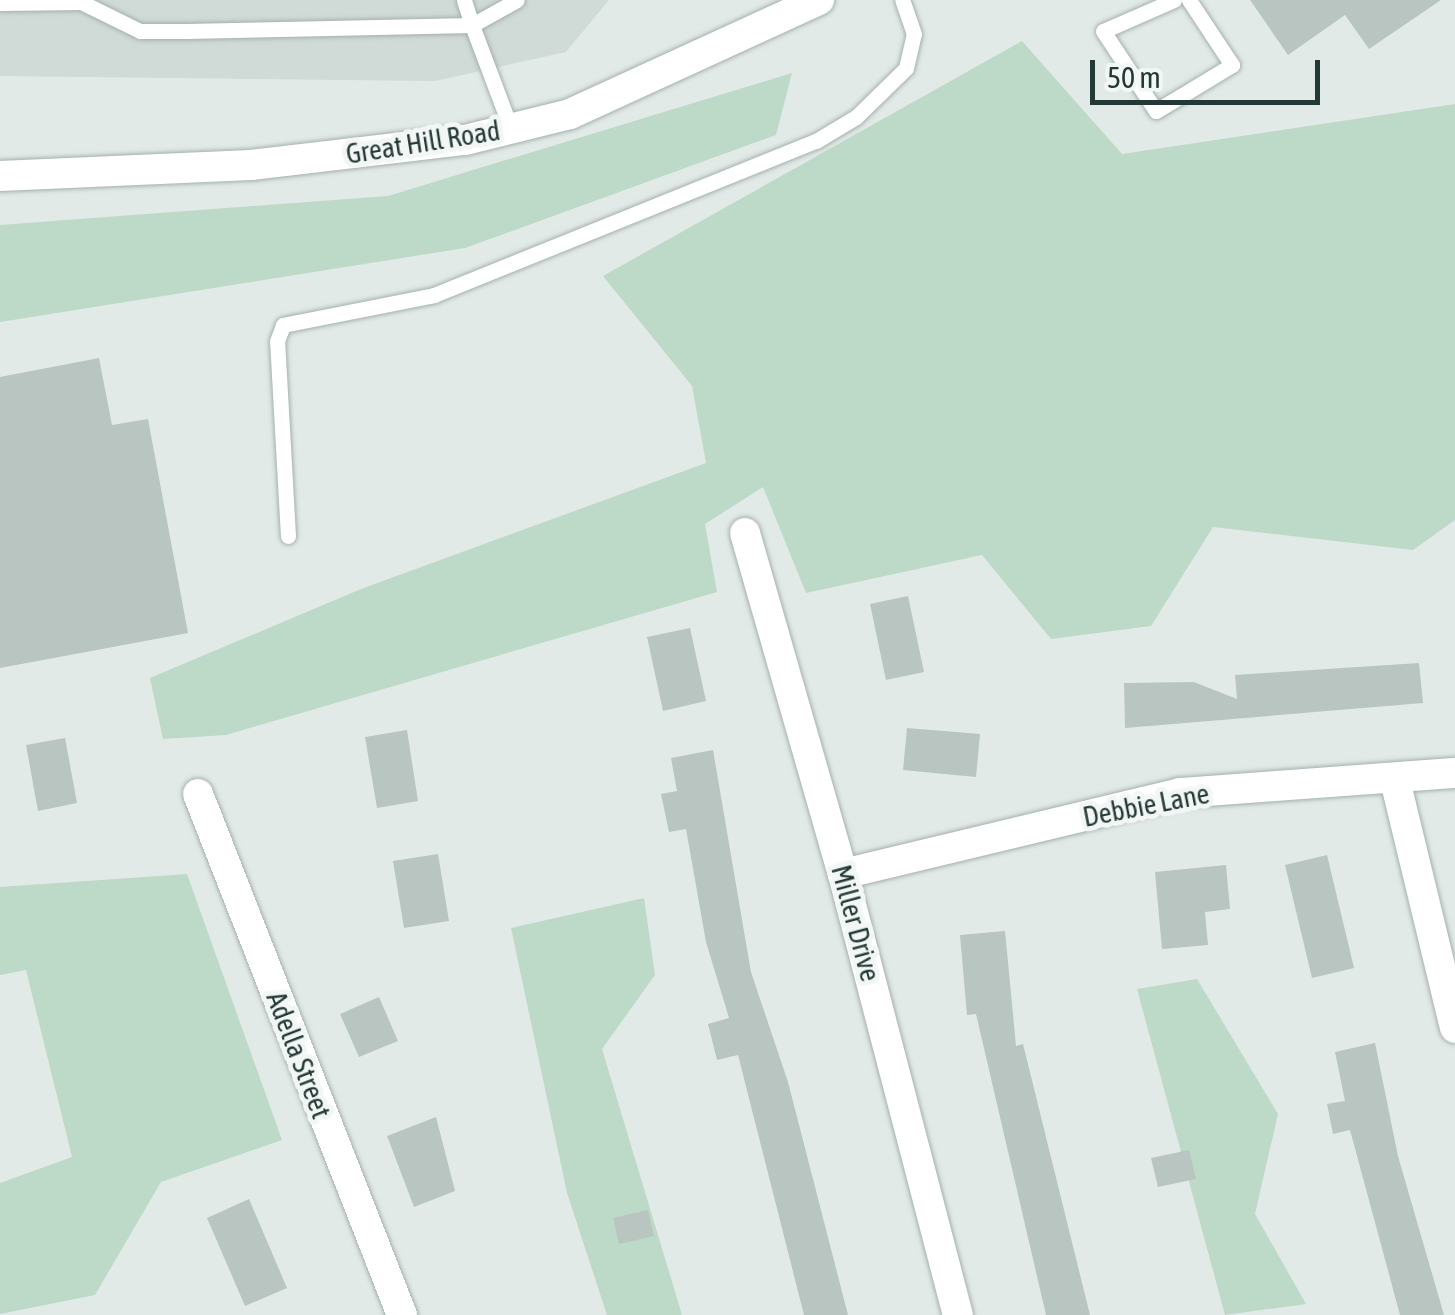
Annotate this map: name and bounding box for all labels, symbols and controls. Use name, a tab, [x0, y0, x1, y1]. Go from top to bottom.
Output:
scale bar	[1095, 40, 1325, 102]
text: 50 m	[1107, 60, 1161, 94]
street label: Great Hill Road	[344, 113, 502, 171]
street label: Debbie Lane	[1080, 776, 1212, 834]
street label: Miller Drive	[824, 861, 888, 985]
street label: Adella Street	[260, 987, 338, 1123]

